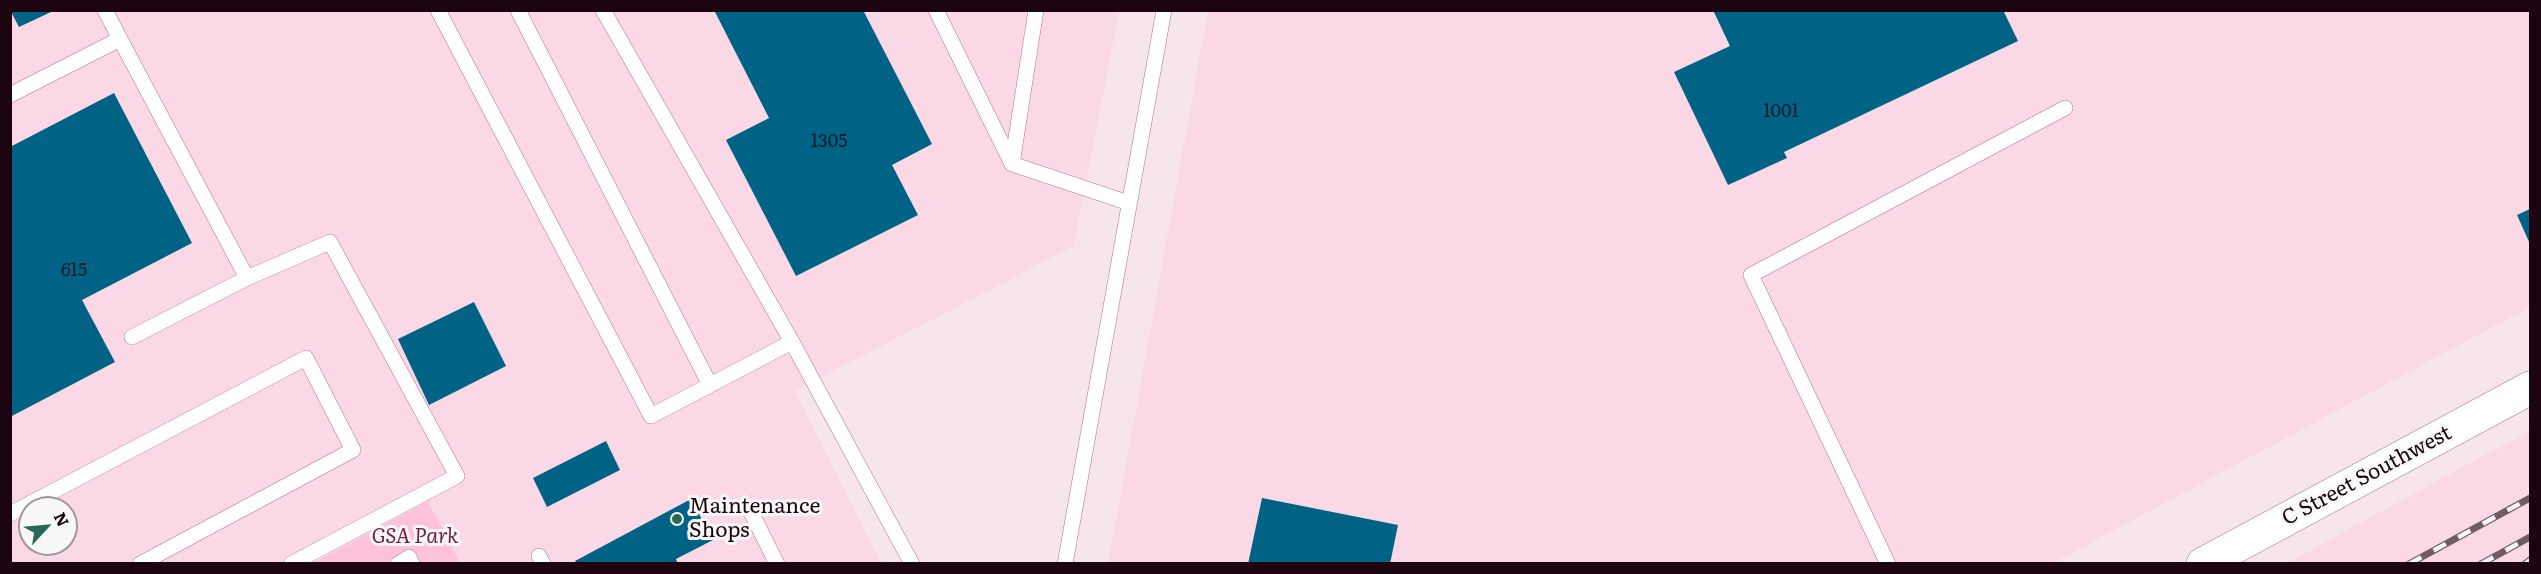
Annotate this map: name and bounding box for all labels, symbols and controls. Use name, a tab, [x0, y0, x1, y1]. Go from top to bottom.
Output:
house number: 1001	[1763, 101, 1799, 123]
house number: 1305	[811, 131, 847, 153]
house number: 615	[61, 260, 87, 282]
street label: C Street Southwest	[2278, 421, 2456, 531]
place label: Maintenance Shops	[689, 494, 820, 544]
north arrow	[18, 496, 78, 556]
text: N	[49, 508, 76, 530]
marker: Maintenance Shops	[670, 512, 684, 526]
park label: GSA Park	[371, 524, 459, 550]

